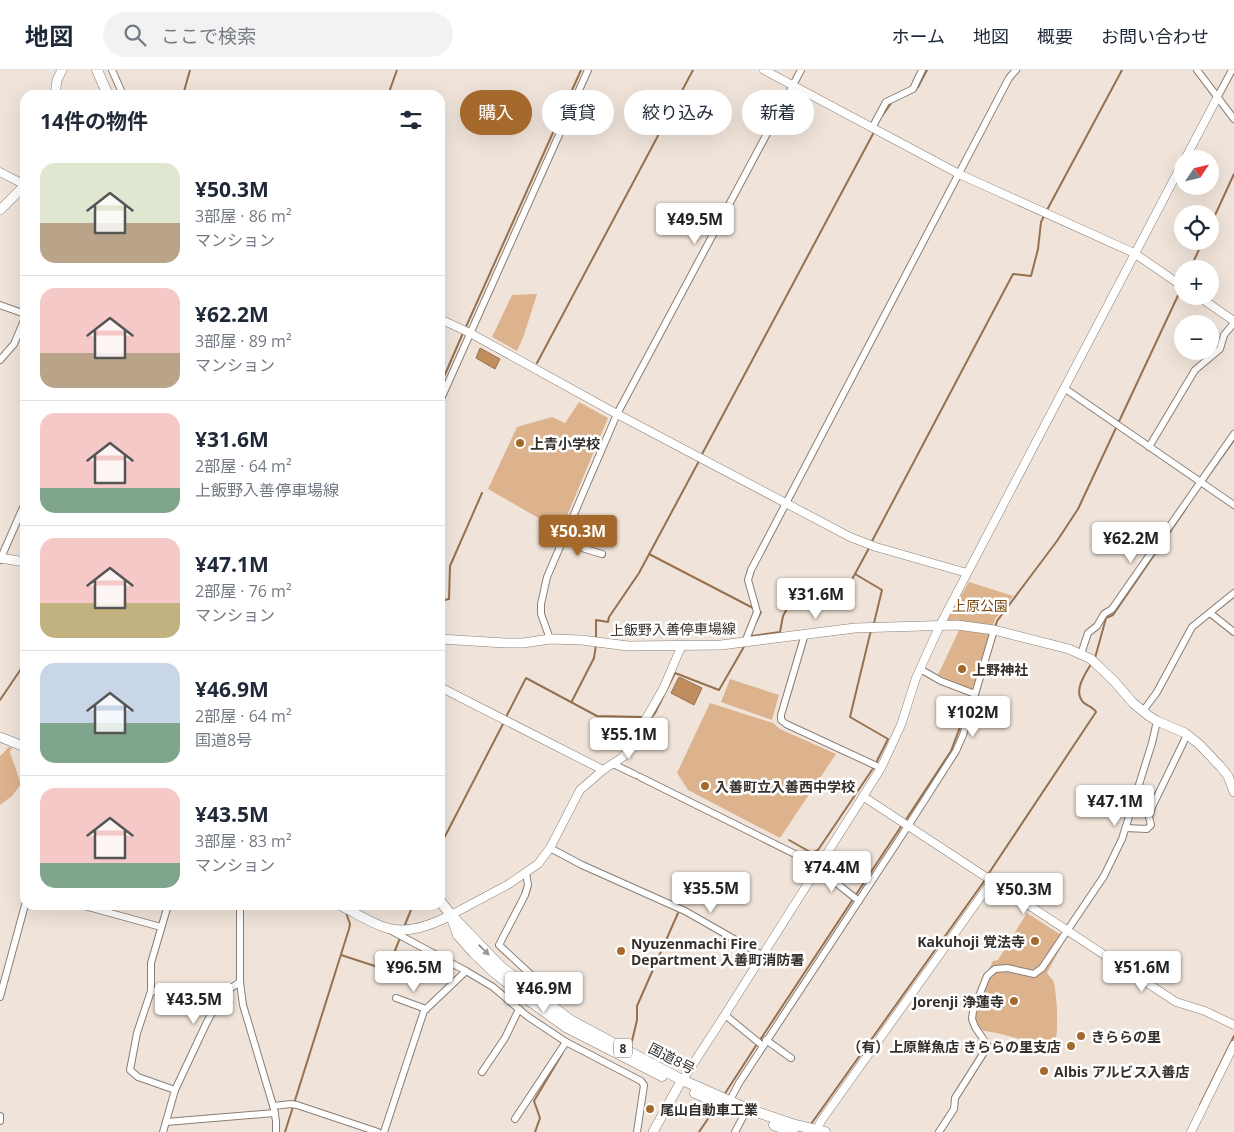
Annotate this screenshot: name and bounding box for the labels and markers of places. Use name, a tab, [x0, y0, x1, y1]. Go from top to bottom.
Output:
pin: ¥49.5M	[654, 202, 736, 245]
place label: 上青小学校	[530, 434, 600, 453]
marker: 上青小学校	[514, 437, 526, 449]
pin: ¥50.3M	[537, 514, 619, 557]
pin: ¥62.2M	[1090, 522, 1172, 564]
pin: ¥31.6M	[775, 578, 857, 620]
place label: 上野神社	[972, 660, 1028, 679]
marker: 上野神社	[956, 663, 968, 675]
pin: ¥102M	[938, 696, 1008, 738]
pin: ¥55.1M	[588, 718, 670, 760]
place label: 入善町立入善西中学校	[715, 777, 855, 796]
marker: 入善町立入善西中学校	[699, 780, 711, 792]
pin: ¥47.1M	[1074, 784, 1156, 827]
pin: ¥74.4M	[791, 850, 873, 893]
pin: ¥35.5M	[670, 872, 752, 914]
pin: ¥50.3M	[983, 872, 1065, 915]
place label: Kakuhoji 覚法寺	[917, 932, 1025, 951]
place label: Nyuzenmachi Fire Department 入善町消防署	[631, 934, 804, 969]
marker: Kakuhoji 覚法寺	[1029, 935, 1041, 947]
marker: Nyuzenmachi Fire Department 入善町消防署	[615, 945, 627, 957]
pin: ¥96.5M	[373, 950, 455, 993]
pin: ¥51.6M	[1101, 950, 1183, 993]
pin: ¥46.9M	[503, 972, 585, 1014]
pin: ¥43.5M	[153, 982, 235, 1025]
place label: Jorenji 浄蓮寺	[911, 992, 1004, 1011]
marker: Jorenji 浄蓮寺	[1008, 995, 1020, 1007]
place label: きららの里	[1091, 1027, 1161, 1046]
marker: きららの里	[1075, 1030, 1087, 1042]
place label: （有）上原鮮魚店 きららの里支店	[847, 1037, 1061, 1056]
marker: （有）上原鮮魚店 きららの里支店	[1065, 1040, 1077, 1052]
place label: Albis アルビス入善店	[1054, 1062, 1190, 1081]
marker: Albis アルビス入善店	[1038, 1065, 1050, 1077]
place label: 尾山自動車工業	[660, 1100, 758, 1119]
marker: 尾山自動車工業	[644, 1103, 656, 1115]

